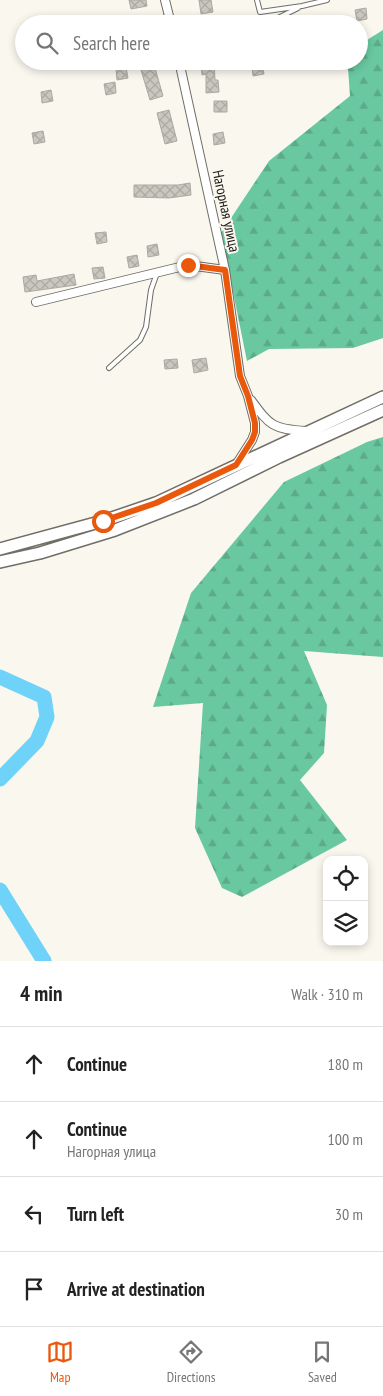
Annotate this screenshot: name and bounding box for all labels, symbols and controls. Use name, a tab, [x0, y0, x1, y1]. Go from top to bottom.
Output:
search box	[15, 15, 368, 70]
icon: search	[33, 29, 61, 57]
text: Search here	[73, 31, 150, 55]
street label: Нагорная улица	[209, 168, 244, 254]
route end	[177, 254, 200, 277]
route start	[92, 510, 115, 533]
map controls	[323, 856, 368, 946]
button: locate	[323, 856, 368, 901]
button: layers	[323, 901, 368, 946]
text: 4 min	[20, 980, 62, 1007]
text: Walk · 310 m	[291, 984, 363, 1004]
icon: ahead	[20, 1050, 48, 1078]
text: Continue	[67, 1052, 127, 1076]
text: 180 m	[328, 1054, 363, 1074]
text: Continue	[67, 1117, 127, 1141]
icon: ahead	[20, 1125, 48, 1153]
text: 100 m	[328, 1129, 363, 1149]
text: Нагорная улица	[67, 1141, 156, 1161]
icon: left	[20, 1200, 48, 1228]
text: Turn left	[67, 1202, 124, 1226]
text: 30 m	[335, 1204, 363, 1224]
icon: arrive	[20, 1275, 48, 1303]
text: Arrive at destination	[67, 1277, 205, 1301]
tab: Map	[46, 1338, 74, 1386]
tab: Directions	[167, 1338, 215, 1386]
tab: Saved	[308, 1338, 337, 1386]

